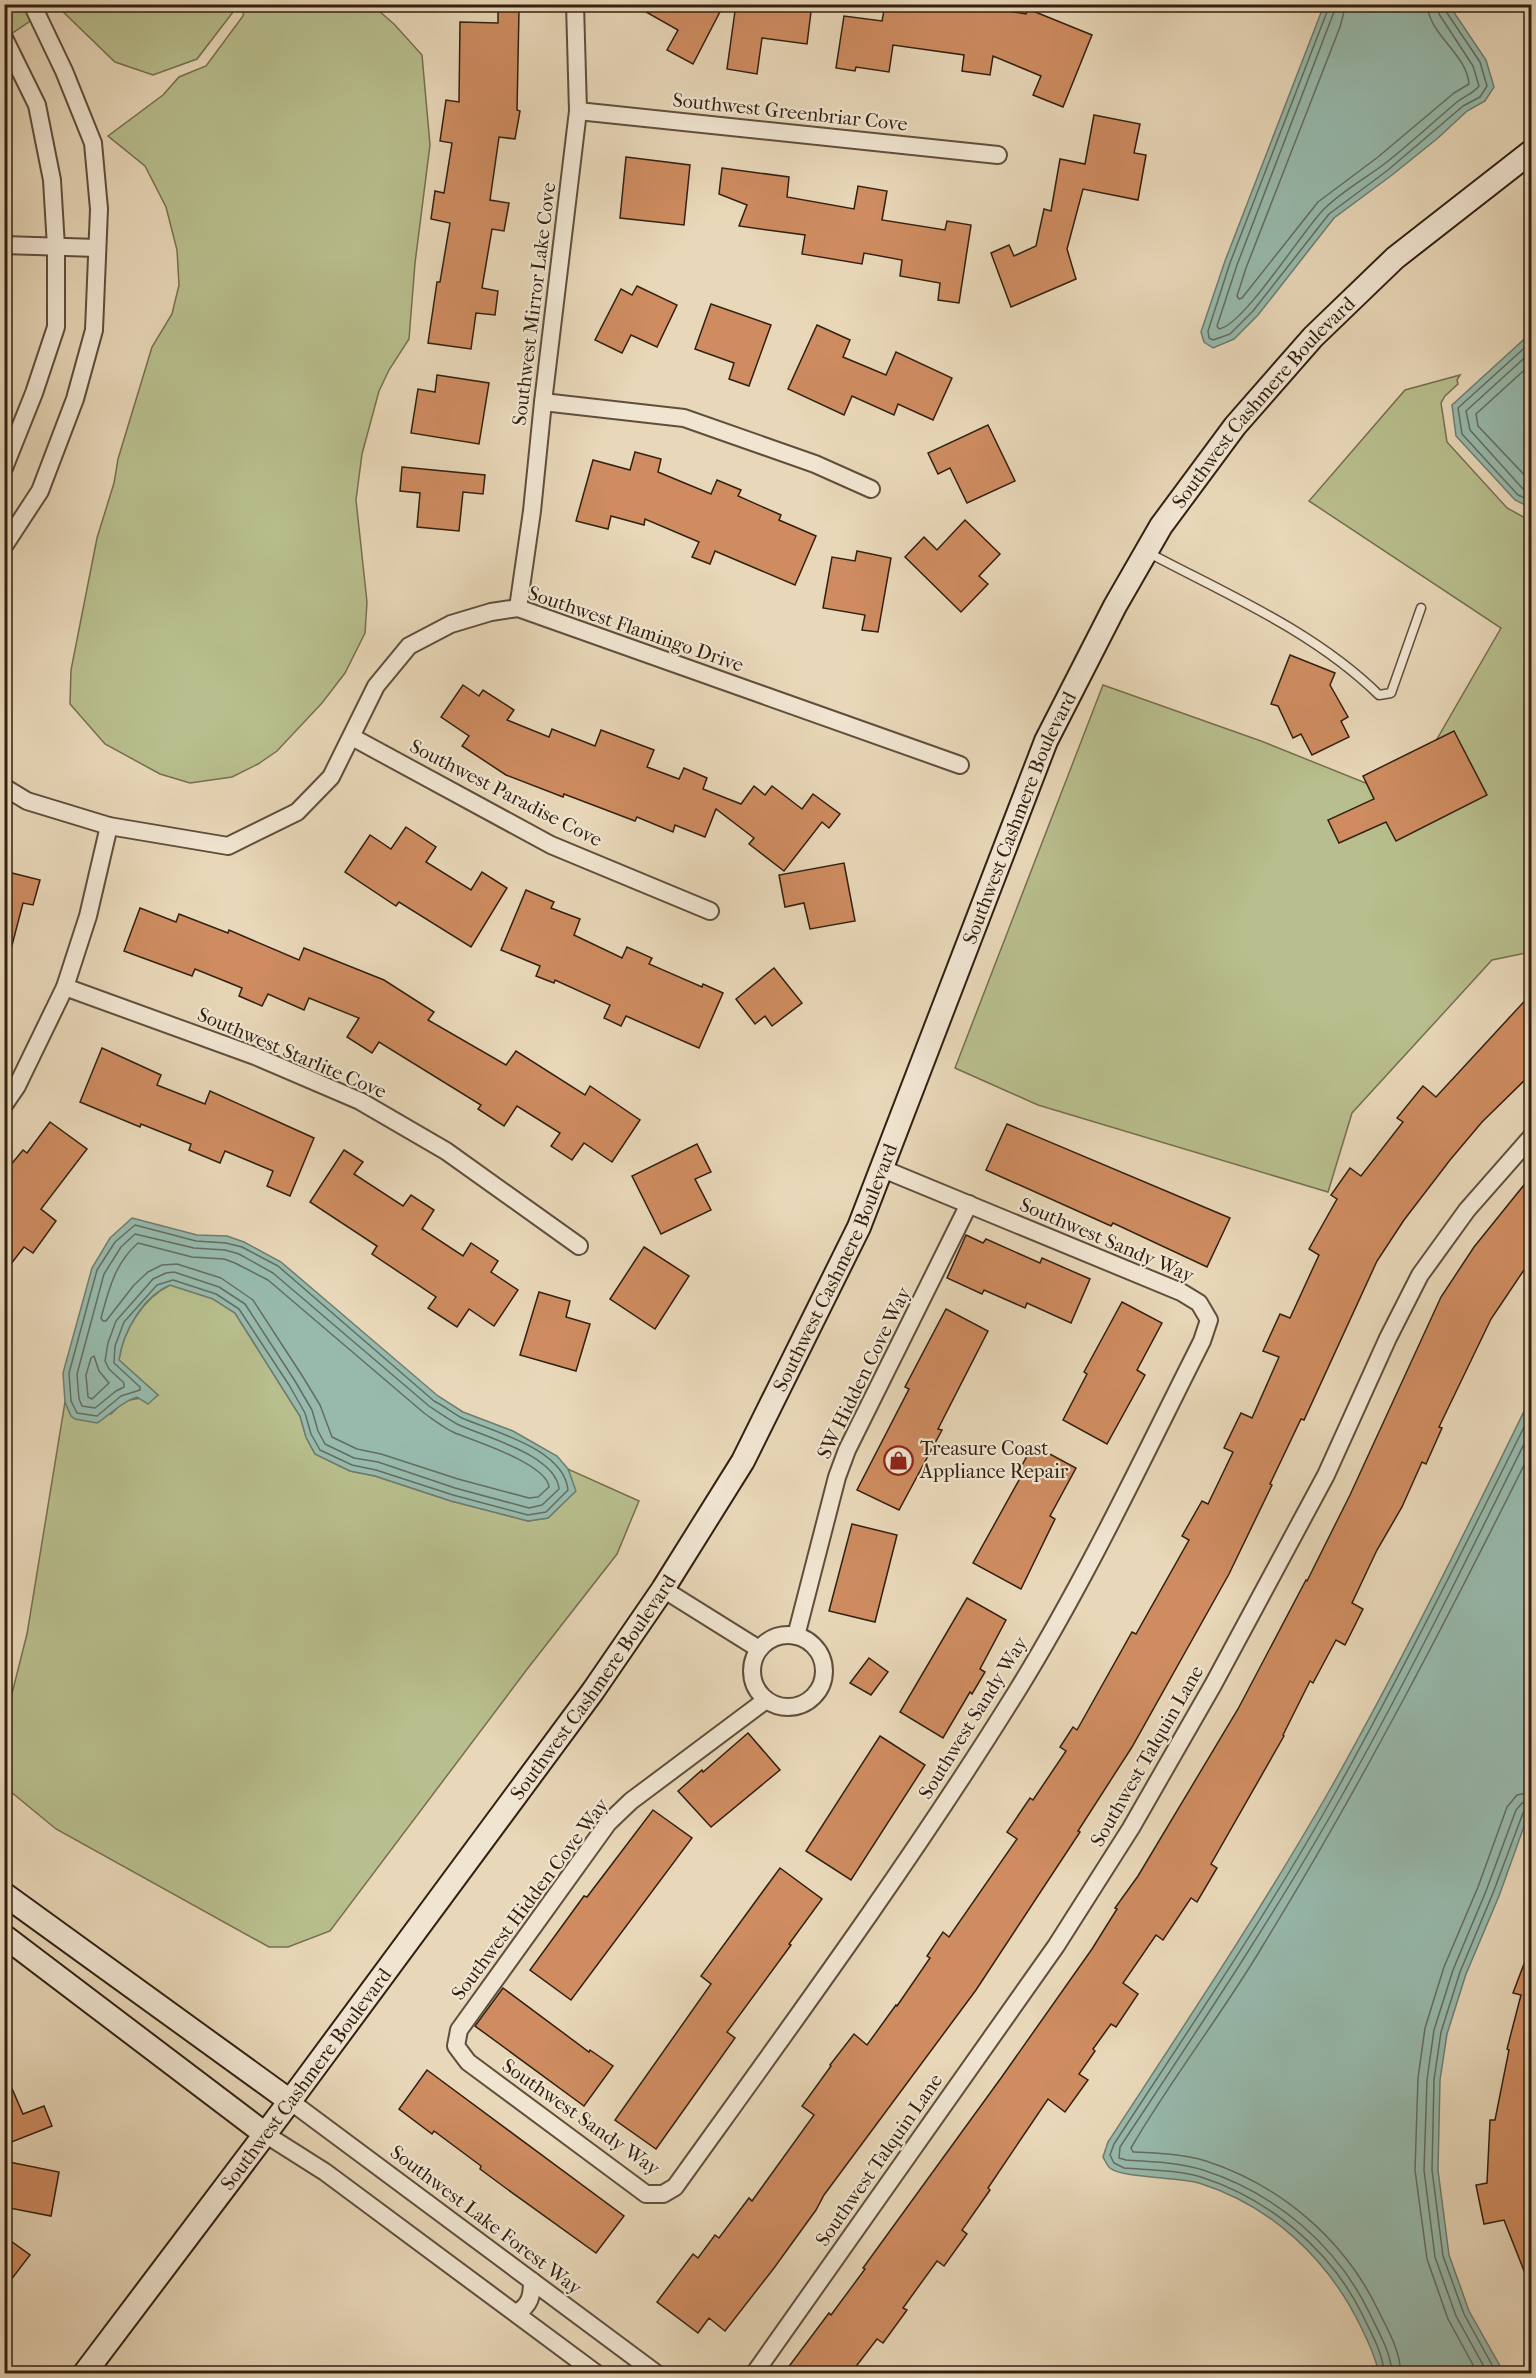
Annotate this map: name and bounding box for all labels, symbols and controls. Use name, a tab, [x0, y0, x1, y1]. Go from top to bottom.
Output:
street label: Southwest Greenbriar Cove	[671, 88, 909, 136]
street label: Southwest Mirror Lake Cove	[508, 181, 560, 427]
street label: Southwest Cashmere Boulevard	[1167, 291, 1360, 512]
street label: Southwest Flamingo Drive	[525, 581, 747, 677]
street label: Southwest Cashmere Boulevard	[957, 687, 1081, 947]
street label: Southwest Paradise Cove	[406, 734, 606, 852]
street label: Southwest Starlite Cove	[194, 1003, 390, 1103]
street label: Southwest Cashmere Boulevard	[768, 1139, 902, 1395]
street label: Southwest Sandy Way	[1016, 1193, 1199, 1288]
street label: SW Hidden Cove Way	[812, 1282, 916, 1463]
place label: Treasure Coast Appliance Repair	[919, 1437, 1069, 1483]
shop icon: Treasure Coast Appliance Repair	[883, 1444, 915, 1476]
street label: Southwest Cashmere Boulevard	[505, 1569, 681, 1804]
street label: Southwest Sandy Way	[914, 1631, 1033, 1803]
street label: Southwest Talquin Lane	[1086, 1661, 1208, 1851]
street label: Southwest Hidden Cove Way	[447, 1792, 614, 2004]
street label: Southwest Cashmere Boulevard	[216, 1963, 396, 2194]
street label: Southwest Sandy Way	[498, 2054, 665, 2181]
street label: Southwest Talquin Lane	[811, 2069, 947, 2251]
street label: Southwest Lake Forest Way	[386, 2140, 587, 2300]

